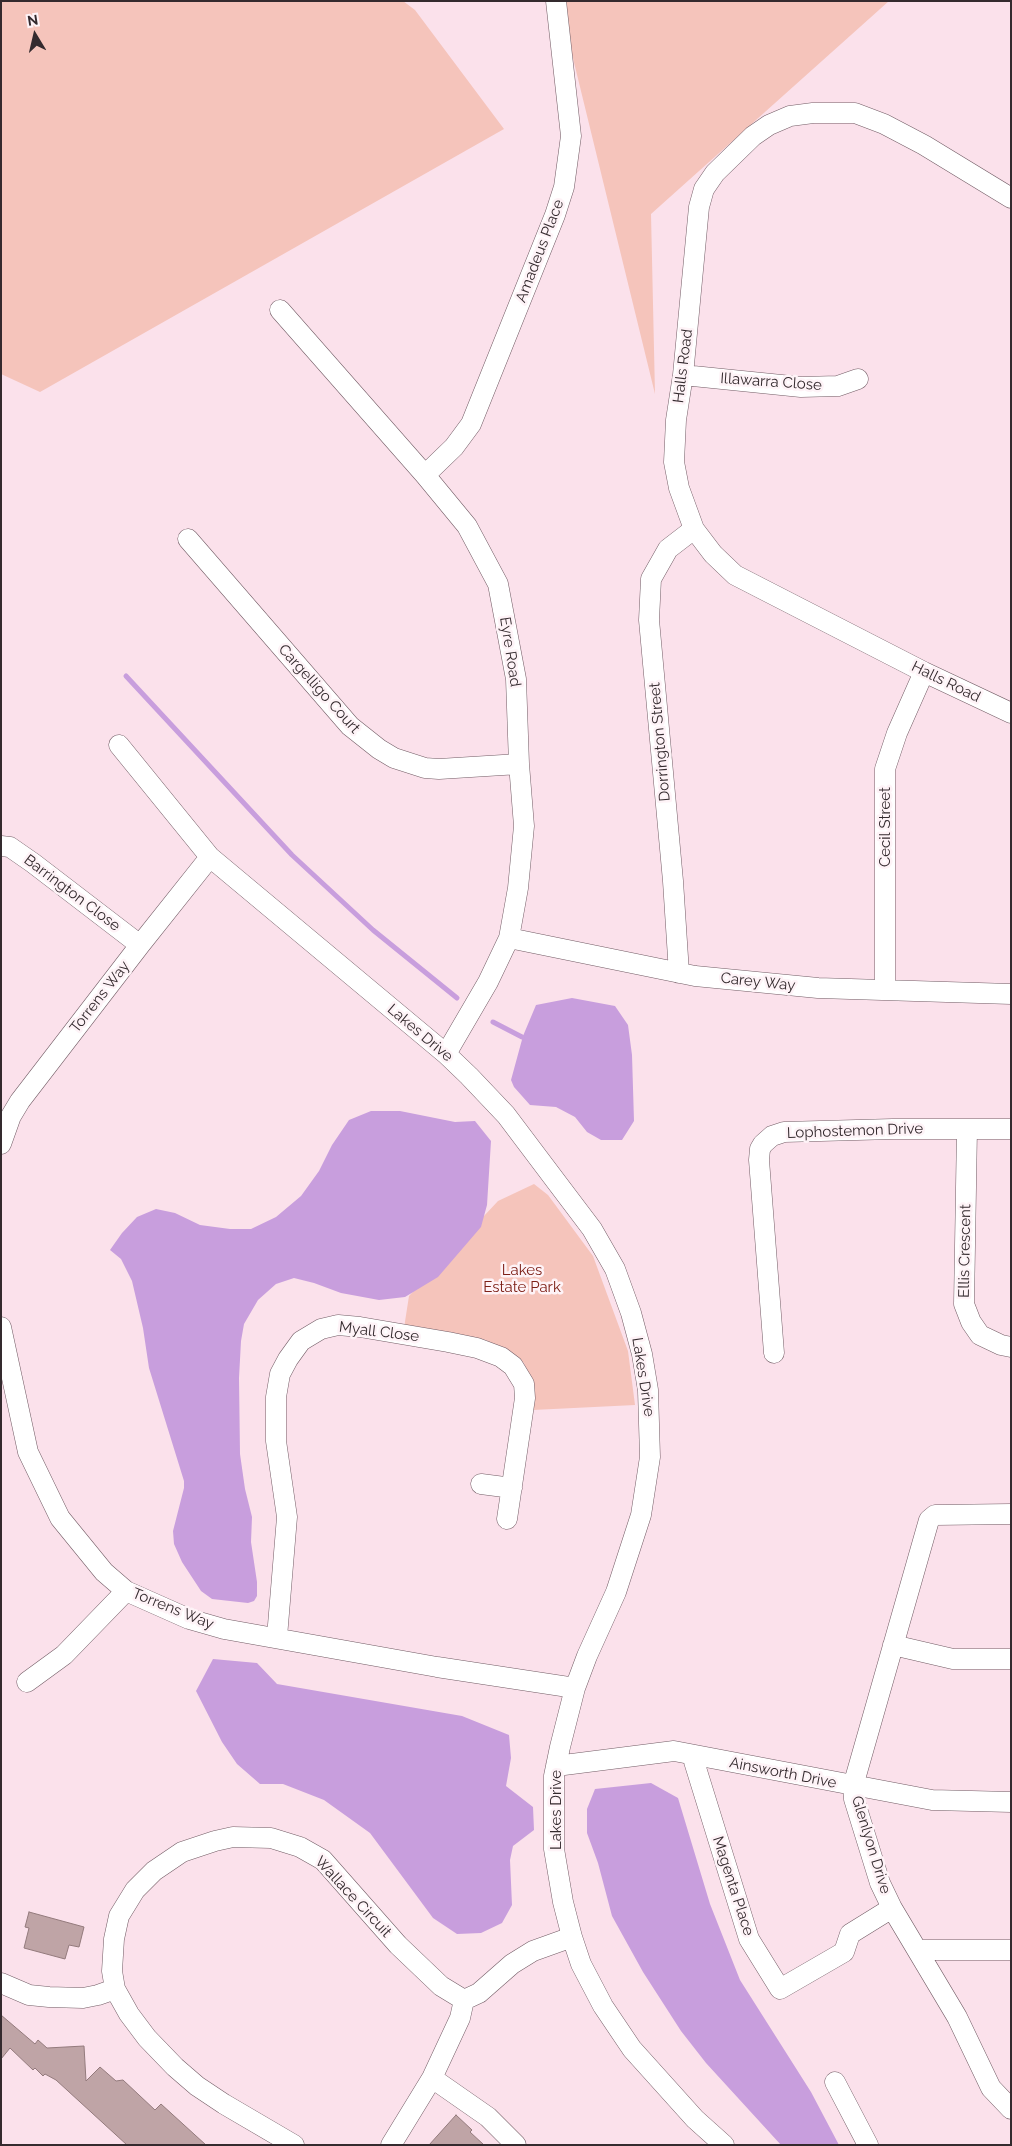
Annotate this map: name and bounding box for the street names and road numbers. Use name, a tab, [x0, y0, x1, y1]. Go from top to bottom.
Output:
street label: Amadeus Place	[512, 197, 568, 305]
street label: Halls Road	[670, 328, 696, 404]
street label: Illawarra Close	[720, 369, 822, 395]
street label: Eyre Road	[496, 616, 524, 688]
street label: Cargelligo Court	[274, 641, 364, 737]
street label: Halls Road	[909, 658, 983, 706]
street label: Dorrington Street	[646, 682, 674, 802]
street label: Cecil Street	[876, 787, 894, 867]
street label: Barrington Close	[20, 851, 124, 935]
street label: Torrens Way	[66, 957, 134, 1037]
street label: Carey Way	[720, 969, 796, 995]
street label: Lakes Drive	[384, 1000, 456, 1066]
street label: Lophostemon Drive	[787, 1120, 923, 1142]
street label: Ellis Crescent	[955, 1204, 975, 1298]
street label: Myall Close	[338, 1318, 420, 1346]
street label: Lakes Drive	[628, 1336, 658, 1418]
street label: Torrens Way	[130, 1584, 216, 1634]
street label: Ainsworth Drive	[728, 1754, 838, 1792]
street label: Lakes Drive	[547, 1770, 565, 1850]
street label: Glenlyon Drive	[848, 1794, 894, 1896]
street label: Magenta Place	[708, 1834, 758, 1938]
street label: Wallace Circuit	[311, 1853, 395, 1941]

